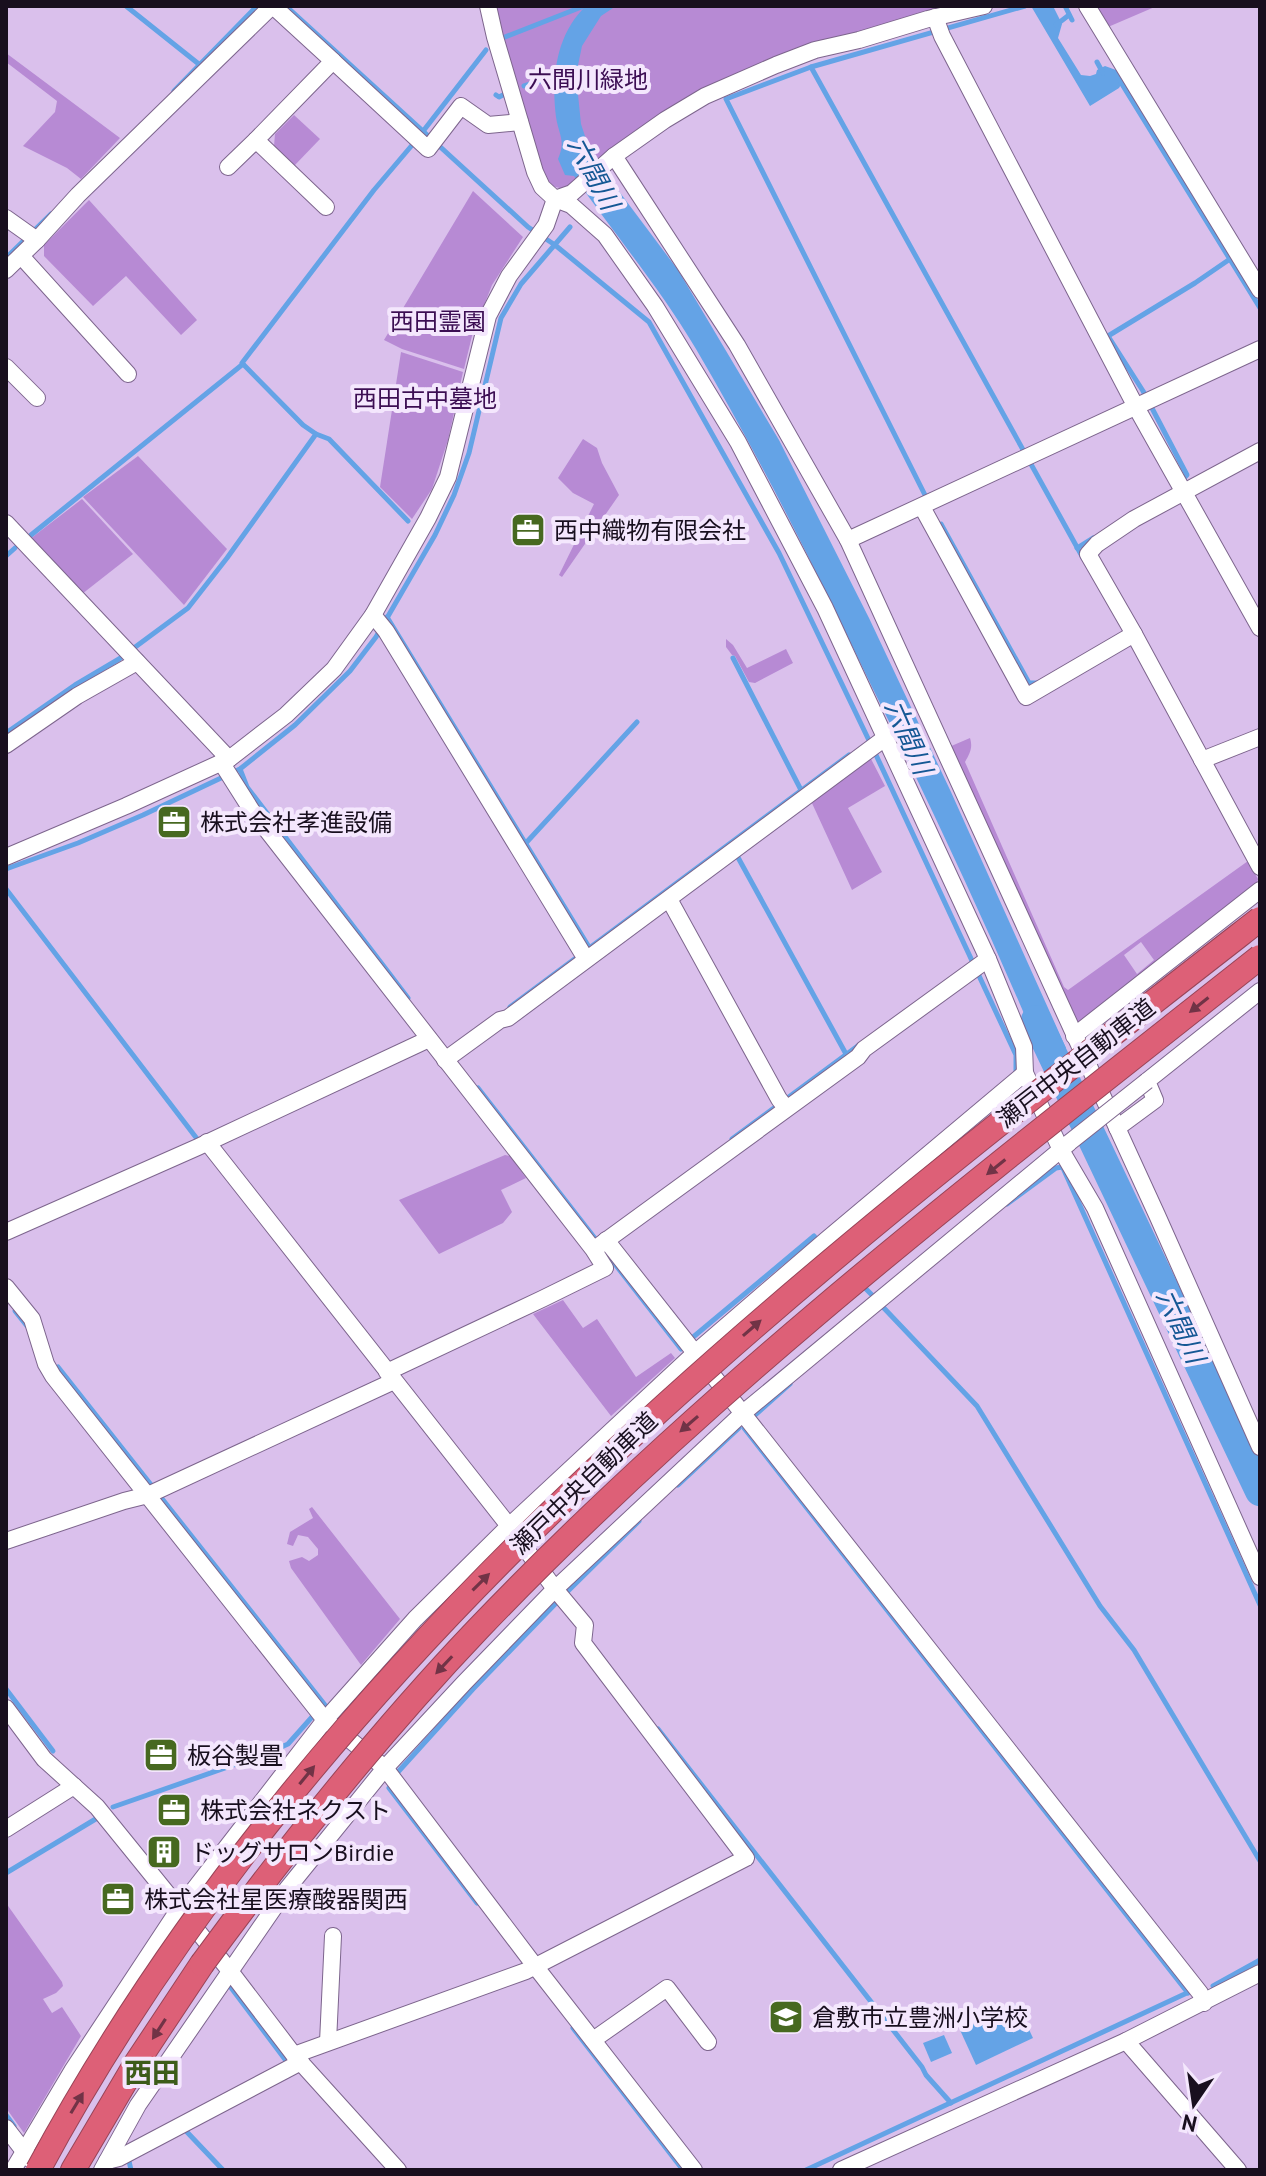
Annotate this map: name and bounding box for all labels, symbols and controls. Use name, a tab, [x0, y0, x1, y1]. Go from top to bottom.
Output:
park label: 六間川緑地	[528, 64, 648, 95]
water label: 六間川	[561, 131, 628, 218]
park label: 西田霊園	[390, 306, 486, 337]
park label: 西田古中墓地	[353, 383, 497, 414]
office icon: 西中織物有限会社	[509, 511, 547, 549]
place label: 西中織物有限会社	[554, 515, 746, 546]
water label: 六間川	[878, 695, 941, 782]
office icon: 株式会社孝進設備	[155, 803, 193, 841]
place label: 株式会社孝進設備	[200, 807, 392, 838]
street label: 瀬戸中央自動車道	[991, 992, 1161, 1134]
one-way arrow	[1189, 996, 1209, 1013]
one-way arrow	[986, 1159, 1006, 1175]
water label: 六間川	[1150, 1284, 1214, 1371]
one-way arrow	[741, 1320, 761, 1337]
street label: 瀬戸中央自動車道	[504, 1405, 664, 1561]
one-way arrow	[680, 1415, 699, 1433]
one-way arrow	[471, 1573, 489, 1592]
one-way arrow	[436, 1656, 454, 1675]
office icon: 板谷製畳	[142, 1736, 180, 1774]
place label: 板谷製畳	[187, 1740, 283, 1771]
one-way arrow	[298, 1765, 315, 1786]
office icon: 株式会社ネクスト	[155, 1791, 193, 1829]
place label: 株式会社ネクスト	[200, 1795, 391, 1826]
building icon: ドッグサロンBirdie	[145, 1833, 183, 1871]
place label: ドッグサロンBirdie	[190, 1837, 394, 1868]
office icon: 株式会社星医療酸器関西	[99, 1880, 137, 1918]
place label: 株式会社星医療酸器関西	[144, 1884, 408, 1915]
school or university icon: 倉敷市立豊洲小学校	[767, 1998, 805, 2036]
place label: 倉敷市立豊洲小学校	[812, 2002, 1028, 2033]
one-way arrow	[152, 2018, 167, 2039]
district label: 西田	[124, 2054, 180, 2091]
north arrow	[1154, 2064, 1234, 2144]
one-way arrow	[70, 2092, 84, 2114]
text: N	[1179, 2108, 1200, 2139]

